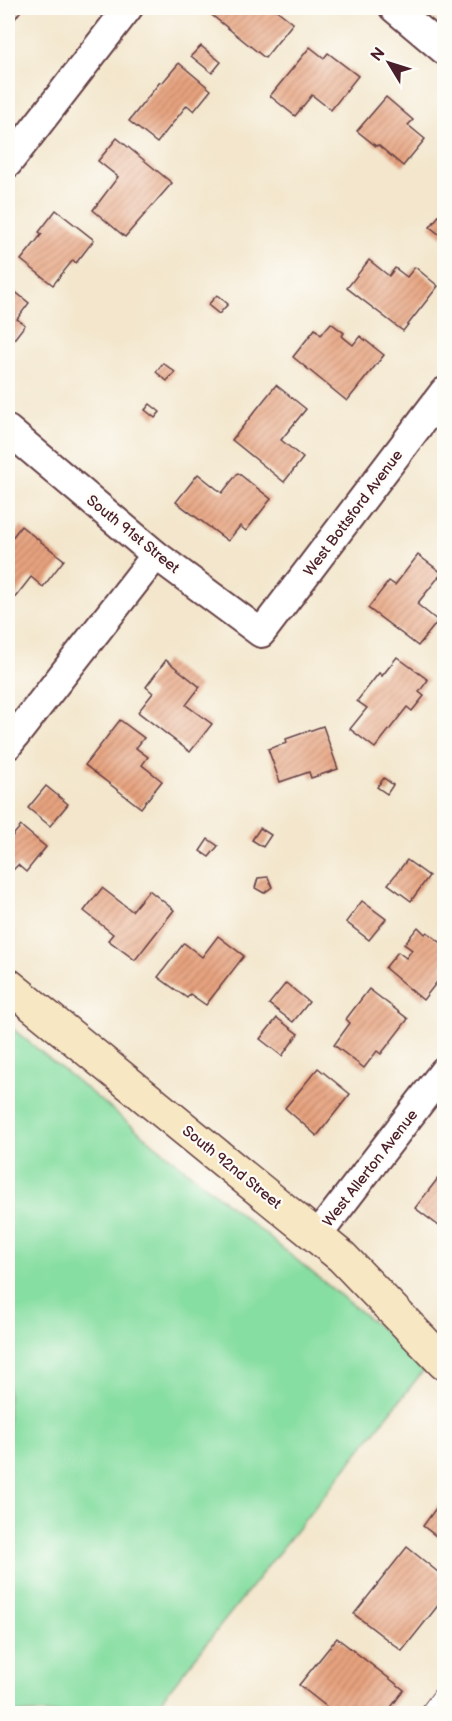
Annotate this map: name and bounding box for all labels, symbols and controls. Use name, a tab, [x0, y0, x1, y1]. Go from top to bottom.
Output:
north arrow	[359, 33, 419, 93]
text: N	[367, 44, 390, 65]
street label: West Bottsford Avenue	[300, 446, 407, 580]
street label: South 91st Street	[82, 491, 183, 578]
street label: West Allerton Avenue	[319, 1106, 422, 1231]
street label: South 92nd Street	[178, 1122, 285, 1213]

